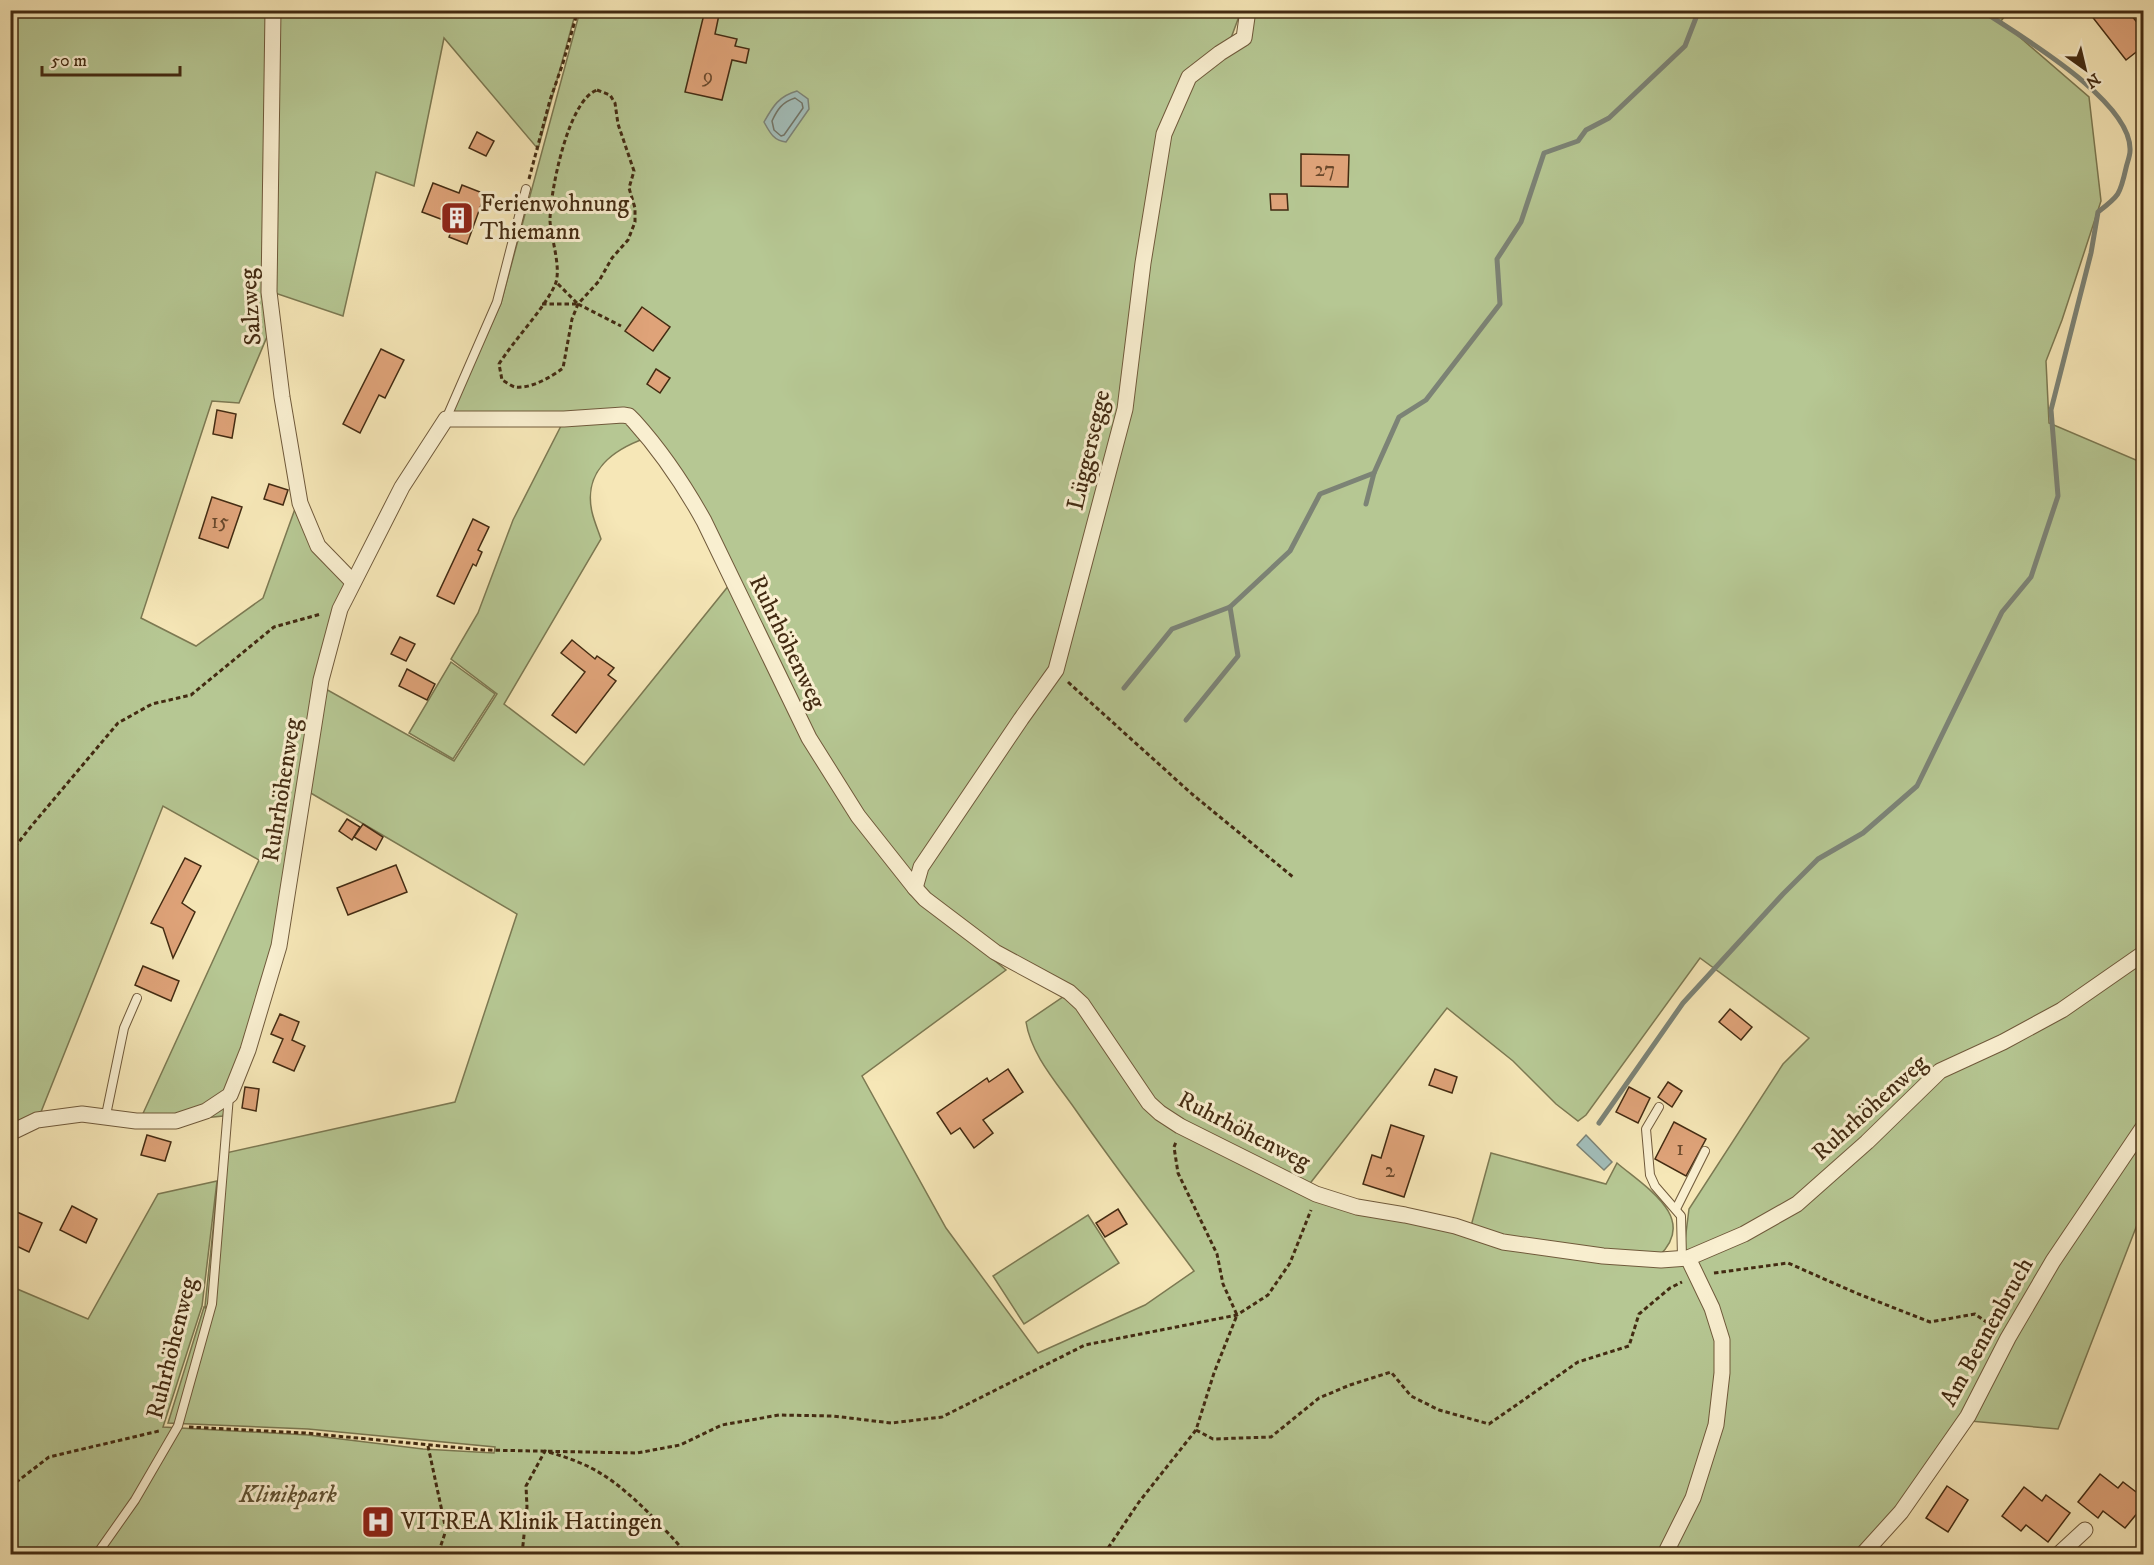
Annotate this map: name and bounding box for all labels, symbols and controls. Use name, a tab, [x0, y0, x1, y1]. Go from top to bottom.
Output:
scale bar	[42, 39, 180, 77]
north arrow	[2055, 39, 2115, 99]
text: 50 m	[51, 50, 87, 72]
house number: 9	[702, 64, 713, 90]
text: N	[2082, 69, 2104, 93]
house number: 27	[1315, 157, 1335, 183]
place label: Ferienwohnung Thiemann	[480, 189, 630, 247]
building icon: Ferienwohnung Thiemann	[439, 200, 475, 236]
street label: Salzweg	[233, 267, 269, 347]
street label: Lüggersegge	[1061, 387, 1117, 513]
house number: 15	[211, 509, 229, 535]
street label: Ruhrhöhenweg	[742, 570, 832, 714]
street label: Ruhrhöhenweg	[256, 716, 308, 864]
street label: Ruhrhöhenweg	[1806, 1048, 1934, 1168]
street label: Ruhrhöhenweg	[1173, 1085, 1316, 1177]
house number: 1	[1676, 1136, 1684, 1162]
house number: 2	[1385, 1158, 1396, 1184]
street label: Am Bennenbruch	[1934, 1252, 2040, 1412]
street label: Ruhrhöhenweg	[140, 1274, 204, 1422]
park label: Klinikpark	[238, 1480, 337, 1510]
hospital icon: VITREA Klinik Hattingen	[360, 1504, 396, 1540]
place label: VITREA Klinik Hattingen	[400, 1507, 663, 1537]

